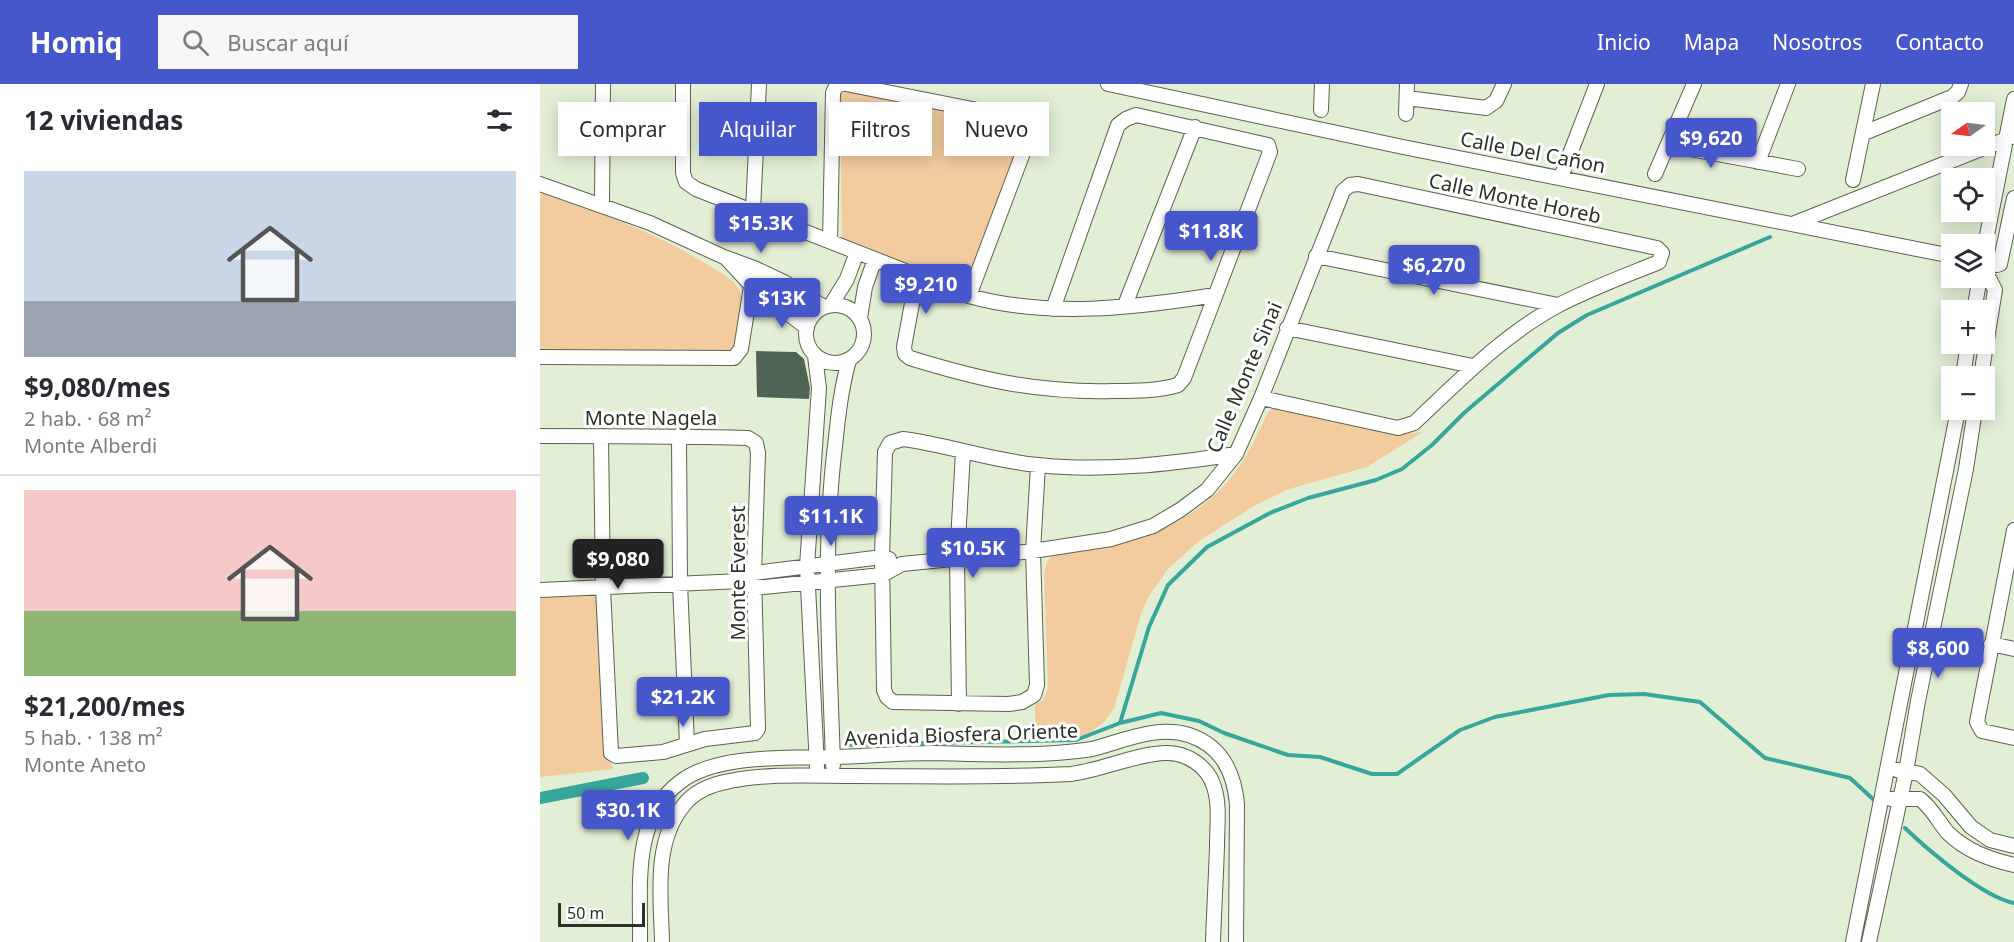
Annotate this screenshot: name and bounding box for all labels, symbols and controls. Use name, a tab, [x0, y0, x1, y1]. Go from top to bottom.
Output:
search box	[158, 15, 578, 69]
text: Homiq	[30, 23, 122, 61]
icon: search	[179, 26, 212, 59]
text: Buscar aquí	[227, 27, 349, 57]
text: Inicio	[1597, 28, 1651, 56]
text: Mapa	[1684, 28, 1739, 56]
text: Nosotros	[1772, 28, 1862, 56]
text: Contacto	[1895, 28, 1984, 56]
text: 12 viviendas	[24, 102, 183, 138]
chip: Comprar	[558, 102, 687, 156]
chip: Alquilar	[699, 102, 817, 156]
chip: Filtros	[829, 102, 932, 156]
chip: Nuevo	[944, 102, 1049, 156]
north arrow	[1941, 102, 1995, 156]
map controls	[1941, 102, 1995, 420]
icon: filters	[483, 104, 516, 137]
pin: $9,620	[1662, 118, 1760, 169]
text: $9,620	[1680, 124, 1742, 151]
street label: Calle Del Cañon	[1458, 125, 1608, 179]
street label: Calle Monte Horeb	[1426, 167, 1604, 229]
button: locate	[1941, 168, 1995, 222]
pin: $15.3K	[712, 203, 810, 254]
text: $15.3K	[729, 209, 793, 236]
icon: home	[216, 210, 324, 318]
pin: $11.8K	[1162, 211, 1260, 262]
text: $11.8K	[1179, 217, 1243, 244]
button: layers	[1941, 234, 1995, 288]
pin: $6,270	[1385, 245, 1483, 296]
text: $6,270	[1403, 251, 1465, 278]
pin: $9,210	[877, 264, 975, 315]
text: $9,210	[895, 270, 957, 297]
pin: $13K	[746, 278, 818, 329]
text: $13K	[758, 284, 806, 311]
street label: Calle Monte Sinai	[1200, 297, 1288, 457]
button: +	[1941, 300, 1995, 354]
button: −	[1941, 366, 1995, 420]
text: $9,080/mes	[24, 369, 170, 405]
street label: Monte Nagela	[585, 404, 717, 431]
text: 2 hab. · 68 m²	[24, 405, 151, 432]
text: Monte Alberdi	[24, 432, 157, 459]
pin: $11.1K	[782, 496, 880, 547]
text: $11.1K	[799, 502, 863, 529]
street label: Monte Everest	[724, 506, 751, 640]
pin: $10.5K	[924, 528, 1022, 579]
icon: home	[216, 529, 324, 637]
text: $10.5K	[941, 534, 1005, 561]
pin: $9,080	[569, 539, 667, 590]
text: $9,080	[587, 545, 649, 572]
pin: $8,600	[1889, 628, 1987, 679]
text: $8,600	[1907, 634, 1969, 661]
pin: $21.2K	[634, 677, 732, 728]
text: $21.2K	[651, 683, 715, 710]
text: $21,200/mes	[24, 688, 185, 724]
street label: Avenida Biosfera Oriente	[844, 716, 1078, 752]
text: 5 hab. · 138 m²	[24, 724, 163, 751]
text: Monte Aneto	[24, 751, 146, 778]
pin: $30.1K	[579, 790, 677, 841]
text: $30.1K	[596, 796, 660, 823]
scale bar	[558, 900, 645, 928]
text: 50 m	[567, 902, 604, 924]

